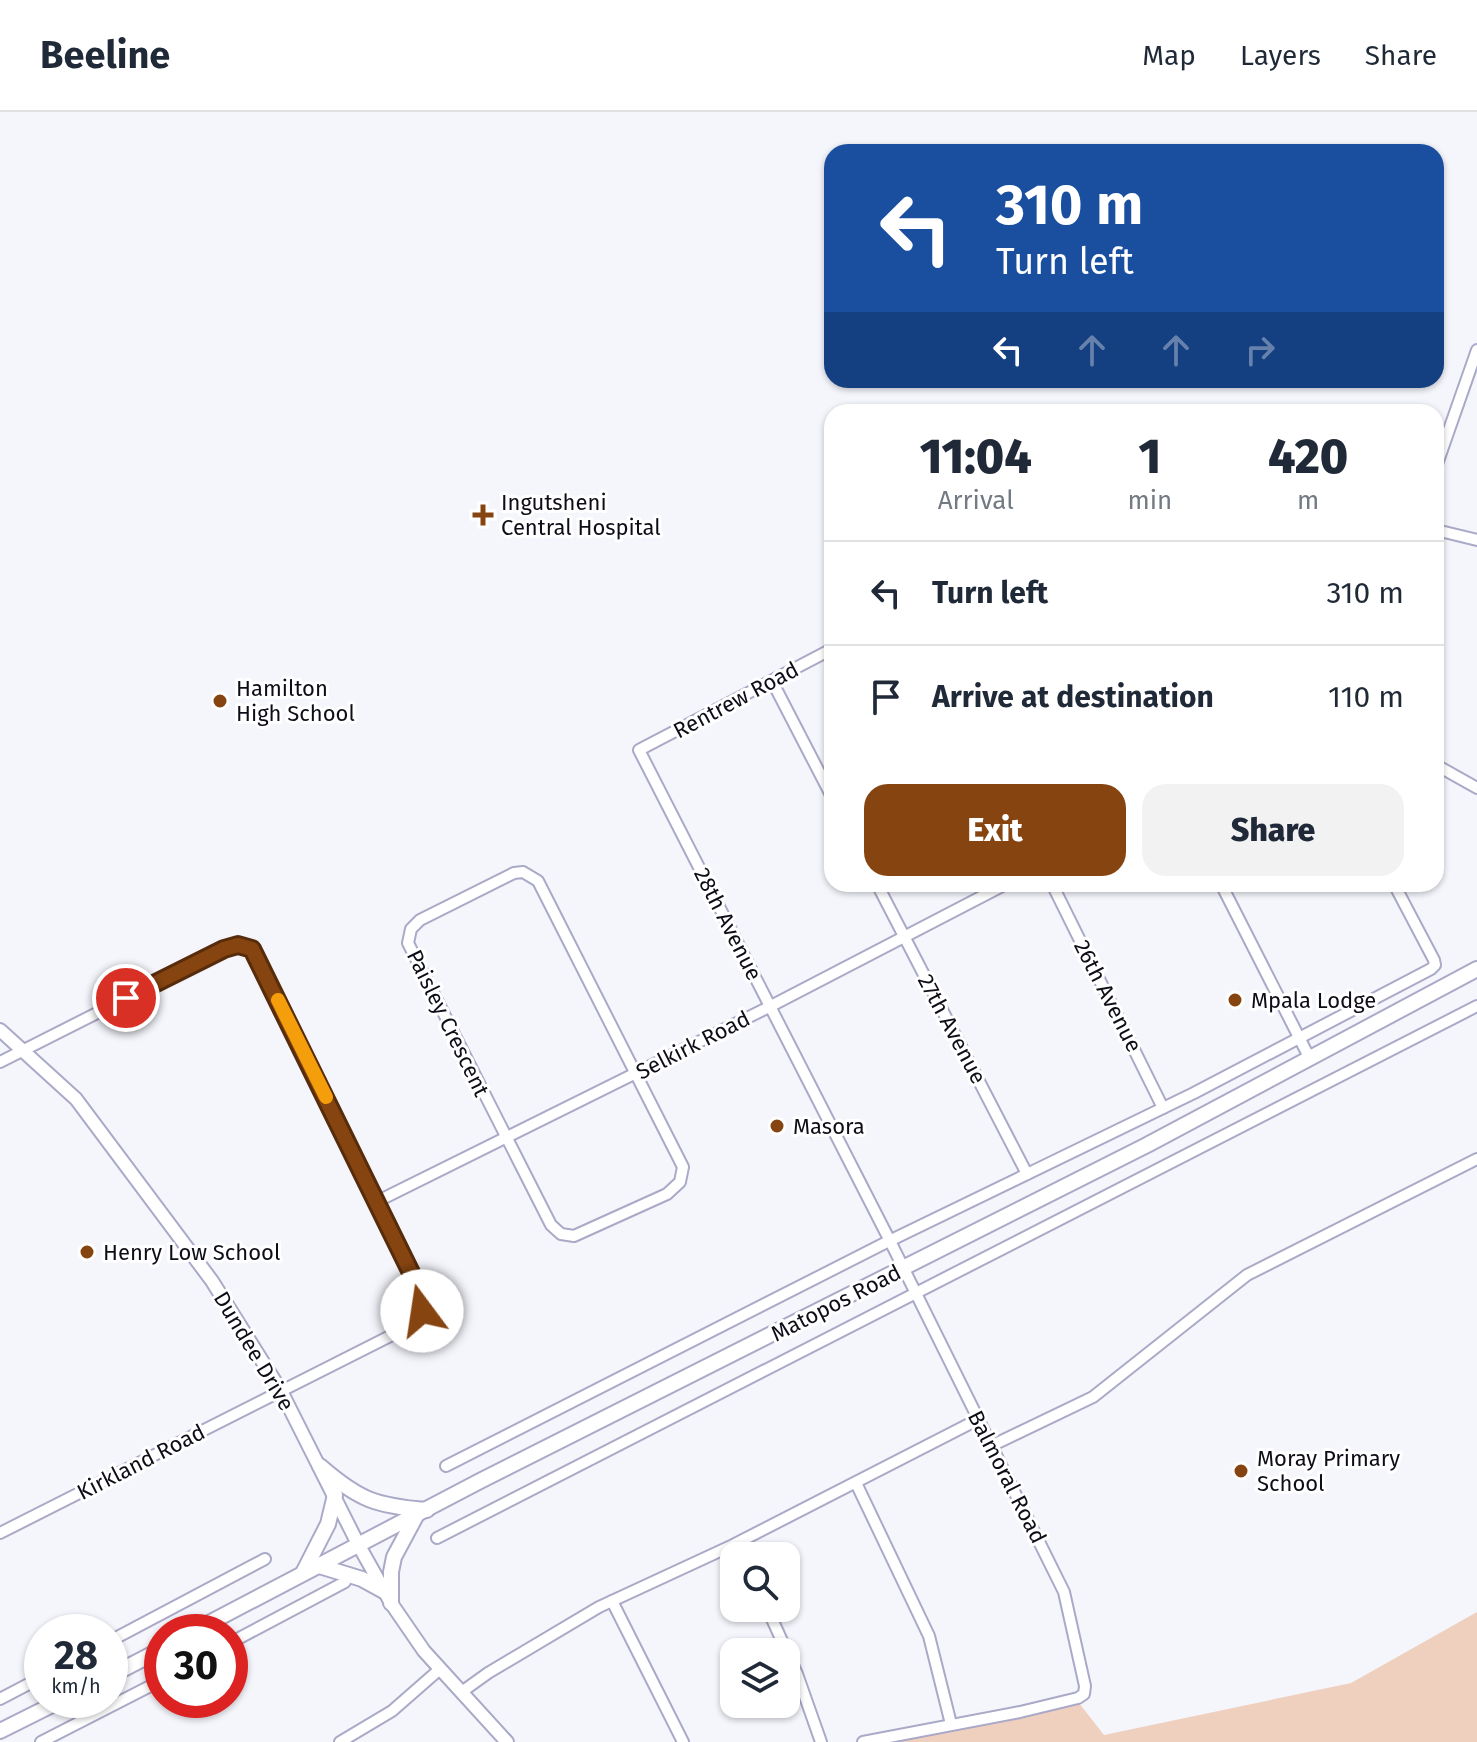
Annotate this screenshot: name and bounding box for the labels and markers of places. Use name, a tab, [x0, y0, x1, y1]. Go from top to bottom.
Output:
place label: Ingutsheni Central Hospital	[501, 489, 661, 541]
marker: Ingutsheni Central Hospital	[472, 504, 494, 526]
place label: Hamilton High School	[236, 675, 355, 727]
marker: Hamilton High School	[211, 692, 229, 710]
pin	[92, 964, 160, 1032]
place label: Mpala Lodge	[1251, 987, 1376, 1014]
marker: Mpala Lodge	[1226, 991, 1244, 1009]
place label: Masora	[793, 1113, 865, 1140]
marker: Masora	[768, 1117, 786, 1135]
place label: Henry Low School	[103, 1239, 280, 1266]
marker: Henry Low School	[78, 1243, 96, 1261]
place label: Moray Primary School	[1257, 1445, 1400, 1497]
marker: Moray Primary School	[1232, 1462, 1250, 1480]

